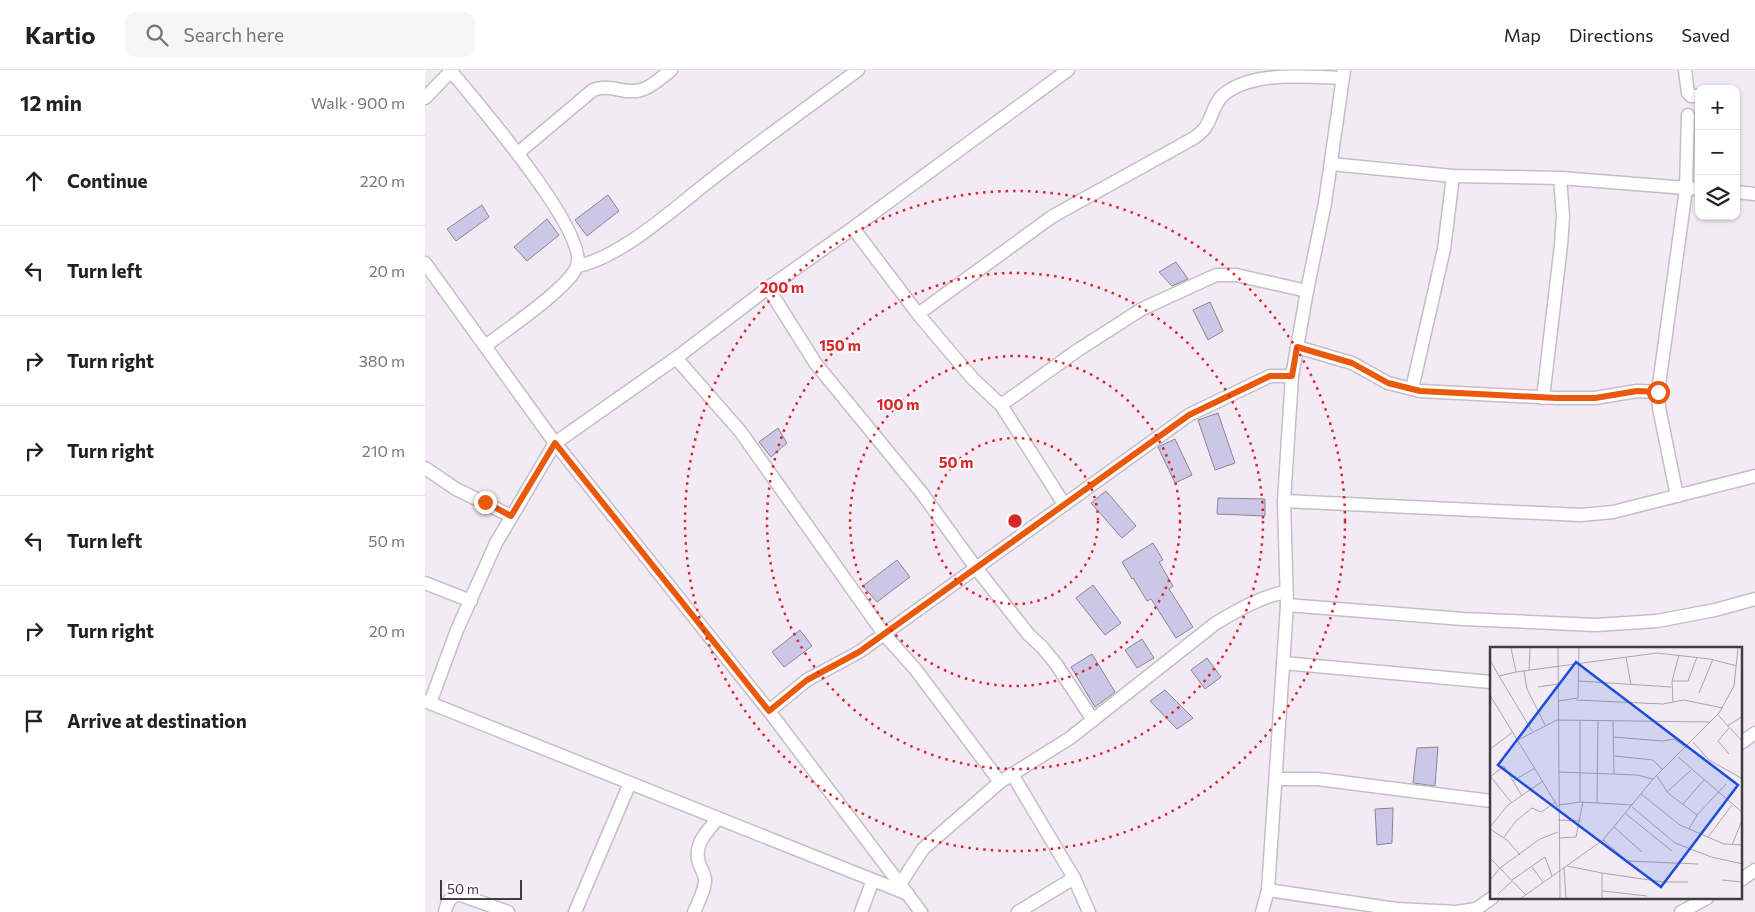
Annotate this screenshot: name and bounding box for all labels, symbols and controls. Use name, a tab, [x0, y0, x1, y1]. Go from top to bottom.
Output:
search box	[125, 12, 475, 57]
text: Kartio	[25, 20, 95, 49]
icon: search	[143, 21, 171, 49]
text: Search here	[183, 23, 284, 46]
text: Map	[1504, 24, 1541, 46]
text: Directions	[1569, 24, 1653, 46]
text: Saved	[1681, 24, 1730, 46]
map controls	[1695, 85, 1740, 220]
button: +	[1695, 85, 1740, 130]
text: 12 min	[20, 90, 82, 115]
text: Walk · 900 m	[311, 93, 405, 112]
button: −	[1695, 130, 1740, 175]
icon: ahead	[20, 167, 48, 195]
text: Continue	[67, 169, 147, 192]
text: 220 m	[360, 171, 405, 190]
button: layers	[1695, 175, 1740, 220]
icon: left	[20, 257, 48, 285]
text: Turn left	[67, 259, 142, 282]
text: 20 m	[369, 261, 405, 280]
text: 200 m	[760, 278, 804, 296]
text: 150 m	[819, 336, 861, 354]
icon: right	[20, 347, 48, 375]
text: Turn right	[67, 349, 154, 372]
text: 380 m	[359, 351, 405, 370]
route start	[1647, 381, 1670, 404]
text: 100 m	[877, 395, 919, 413]
icon: right	[20, 437, 48, 465]
text: Turn right	[67, 439, 154, 462]
text: 210 m	[362, 441, 405, 460]
text: 50 m	[939, 453, 973, 471]
route end	[474, 491, 497, 514]
centre of rings	[1006, 512, 1024, 530]
icon: left	[20, 527, 48, 555]
text: Turn left	[67, 529, 142, 552]
text: 50 m	[368, 531, 405, 550]
icon: right	[20, 617, 48, 645]
text: Turn right	[67, 619, 154, 642]
text: 20 m	[369, 621, 405, 640]
inset map	[1490, 647, 1743, 900]
icon: arrive	[20, 707, 48, 735]
text: Arrive at destination	[67, 709, 247, 732]
scale bar	[440, 877, 523, 900]
text: 50 m	[447, 880, 479, 897]

